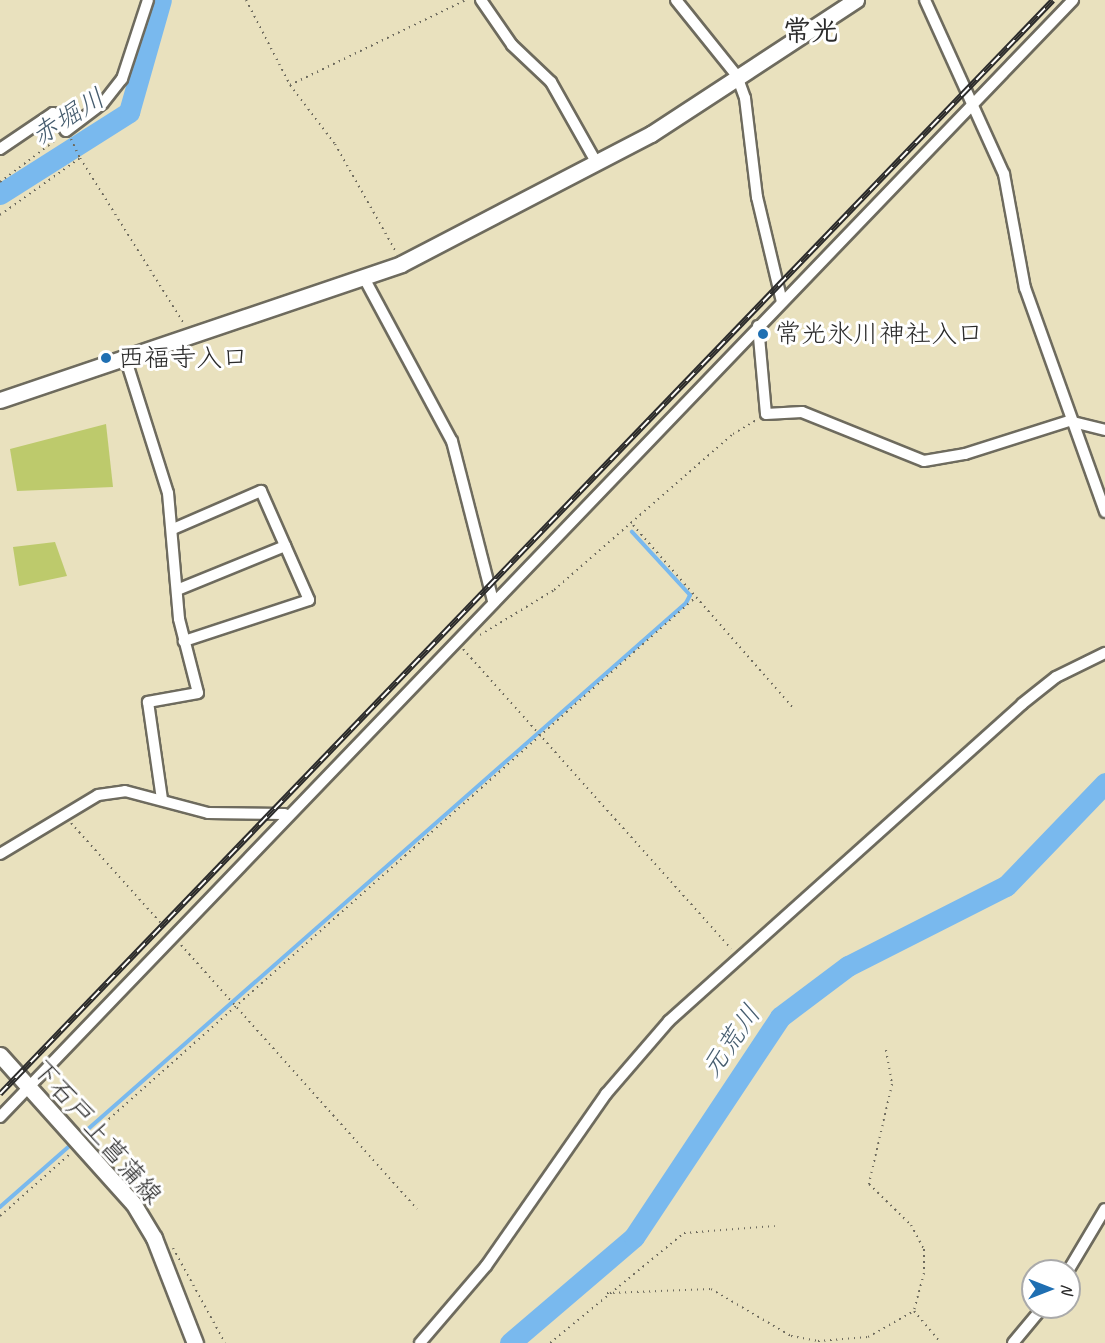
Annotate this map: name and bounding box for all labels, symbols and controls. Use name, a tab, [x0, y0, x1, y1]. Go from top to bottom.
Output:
district label: 常光	[783, 14, 839, 48]
water label: 赤堀川	[25, 82, 111, 152]
place label: 常光氷川神社入口	[775, 318, 983, 350]
marker: 常光氷川神社入口	[756, 327, 770, 341]
place label: 西福寺入口	[118, 342, 248, 374]
marker: 西福寺入口	[99, 351, 113, 365]
water label: 元荒川	[694, 999, 768, 1083]
street label: 下石戸上菖蒲線	[26, 1053, 168, 1211]
north arrow	[1021, 1259, 1081, 1319]
text: N	[1057, 1284, 1077, 1294]

